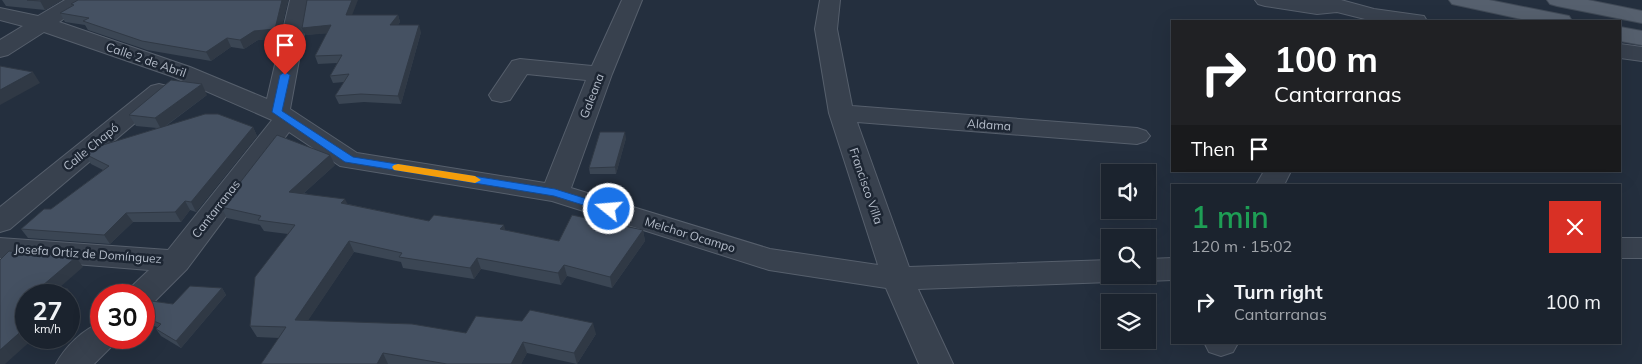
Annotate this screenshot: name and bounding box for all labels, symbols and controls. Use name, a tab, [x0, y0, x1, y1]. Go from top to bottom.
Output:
pin	[264, 24, 306, 75]
icon: arrive	[271, 31, 299, 59]
text: 100 m	[1274, 37, 1378, 81]
street label: Calle 2 de Abril	[104, 39, 188, 80]
icon: right	[1191, 40, 1256, 105]
street label: Galeana	[576, 71, 607, 120]
text: Cantarranas	[1274, 80, 1402, 108]
street label: Aldama	[967, 115, 1011, 134]
street label: Calle Chapó	[60, 120, 122, 174]
icon: arrive	[1245, 135, 1273, 163]
text: Then	[1191, 137, 1235, 161]
street label: Francisco Villa	[846, 146, 887, 226]
map controls	[1101, 164, 1156, 349]
button: sound	[1101, 164, 1156, 219]
street label: Cantarranas	[188, 177, 243, 241]
position arrow	[582, 182, 634, 234]
text: 1 min	[1191, 198, 1269, 236]
button: close	[1549, 201, 1601, 253]
street label: Melchor Ocampo	[643, 214, 737, 255]
button: search	[1101, 229, 1156, 284]
text: 120 m · 15:02	[1191, 236, 1292, 256]
street label: Josefa Ortiz de Domínguez	[14, 241, 162, 266]
text: Turn right	[1234, 280, 1323, 304]
speed limit sign: 30	[90, 284, 155, 349]
icon: right	[1191, 288, 1219, 316]
text: 100 m	[1545, 290, 1601, 314]
button: layers	[1101, 294, 1156, 349]
text: 27	[32, 295, 63, 326]
text: Cantarranas	[1234, 304, 1327, 324]
text: km/h	[34, 321, 61, 336]

